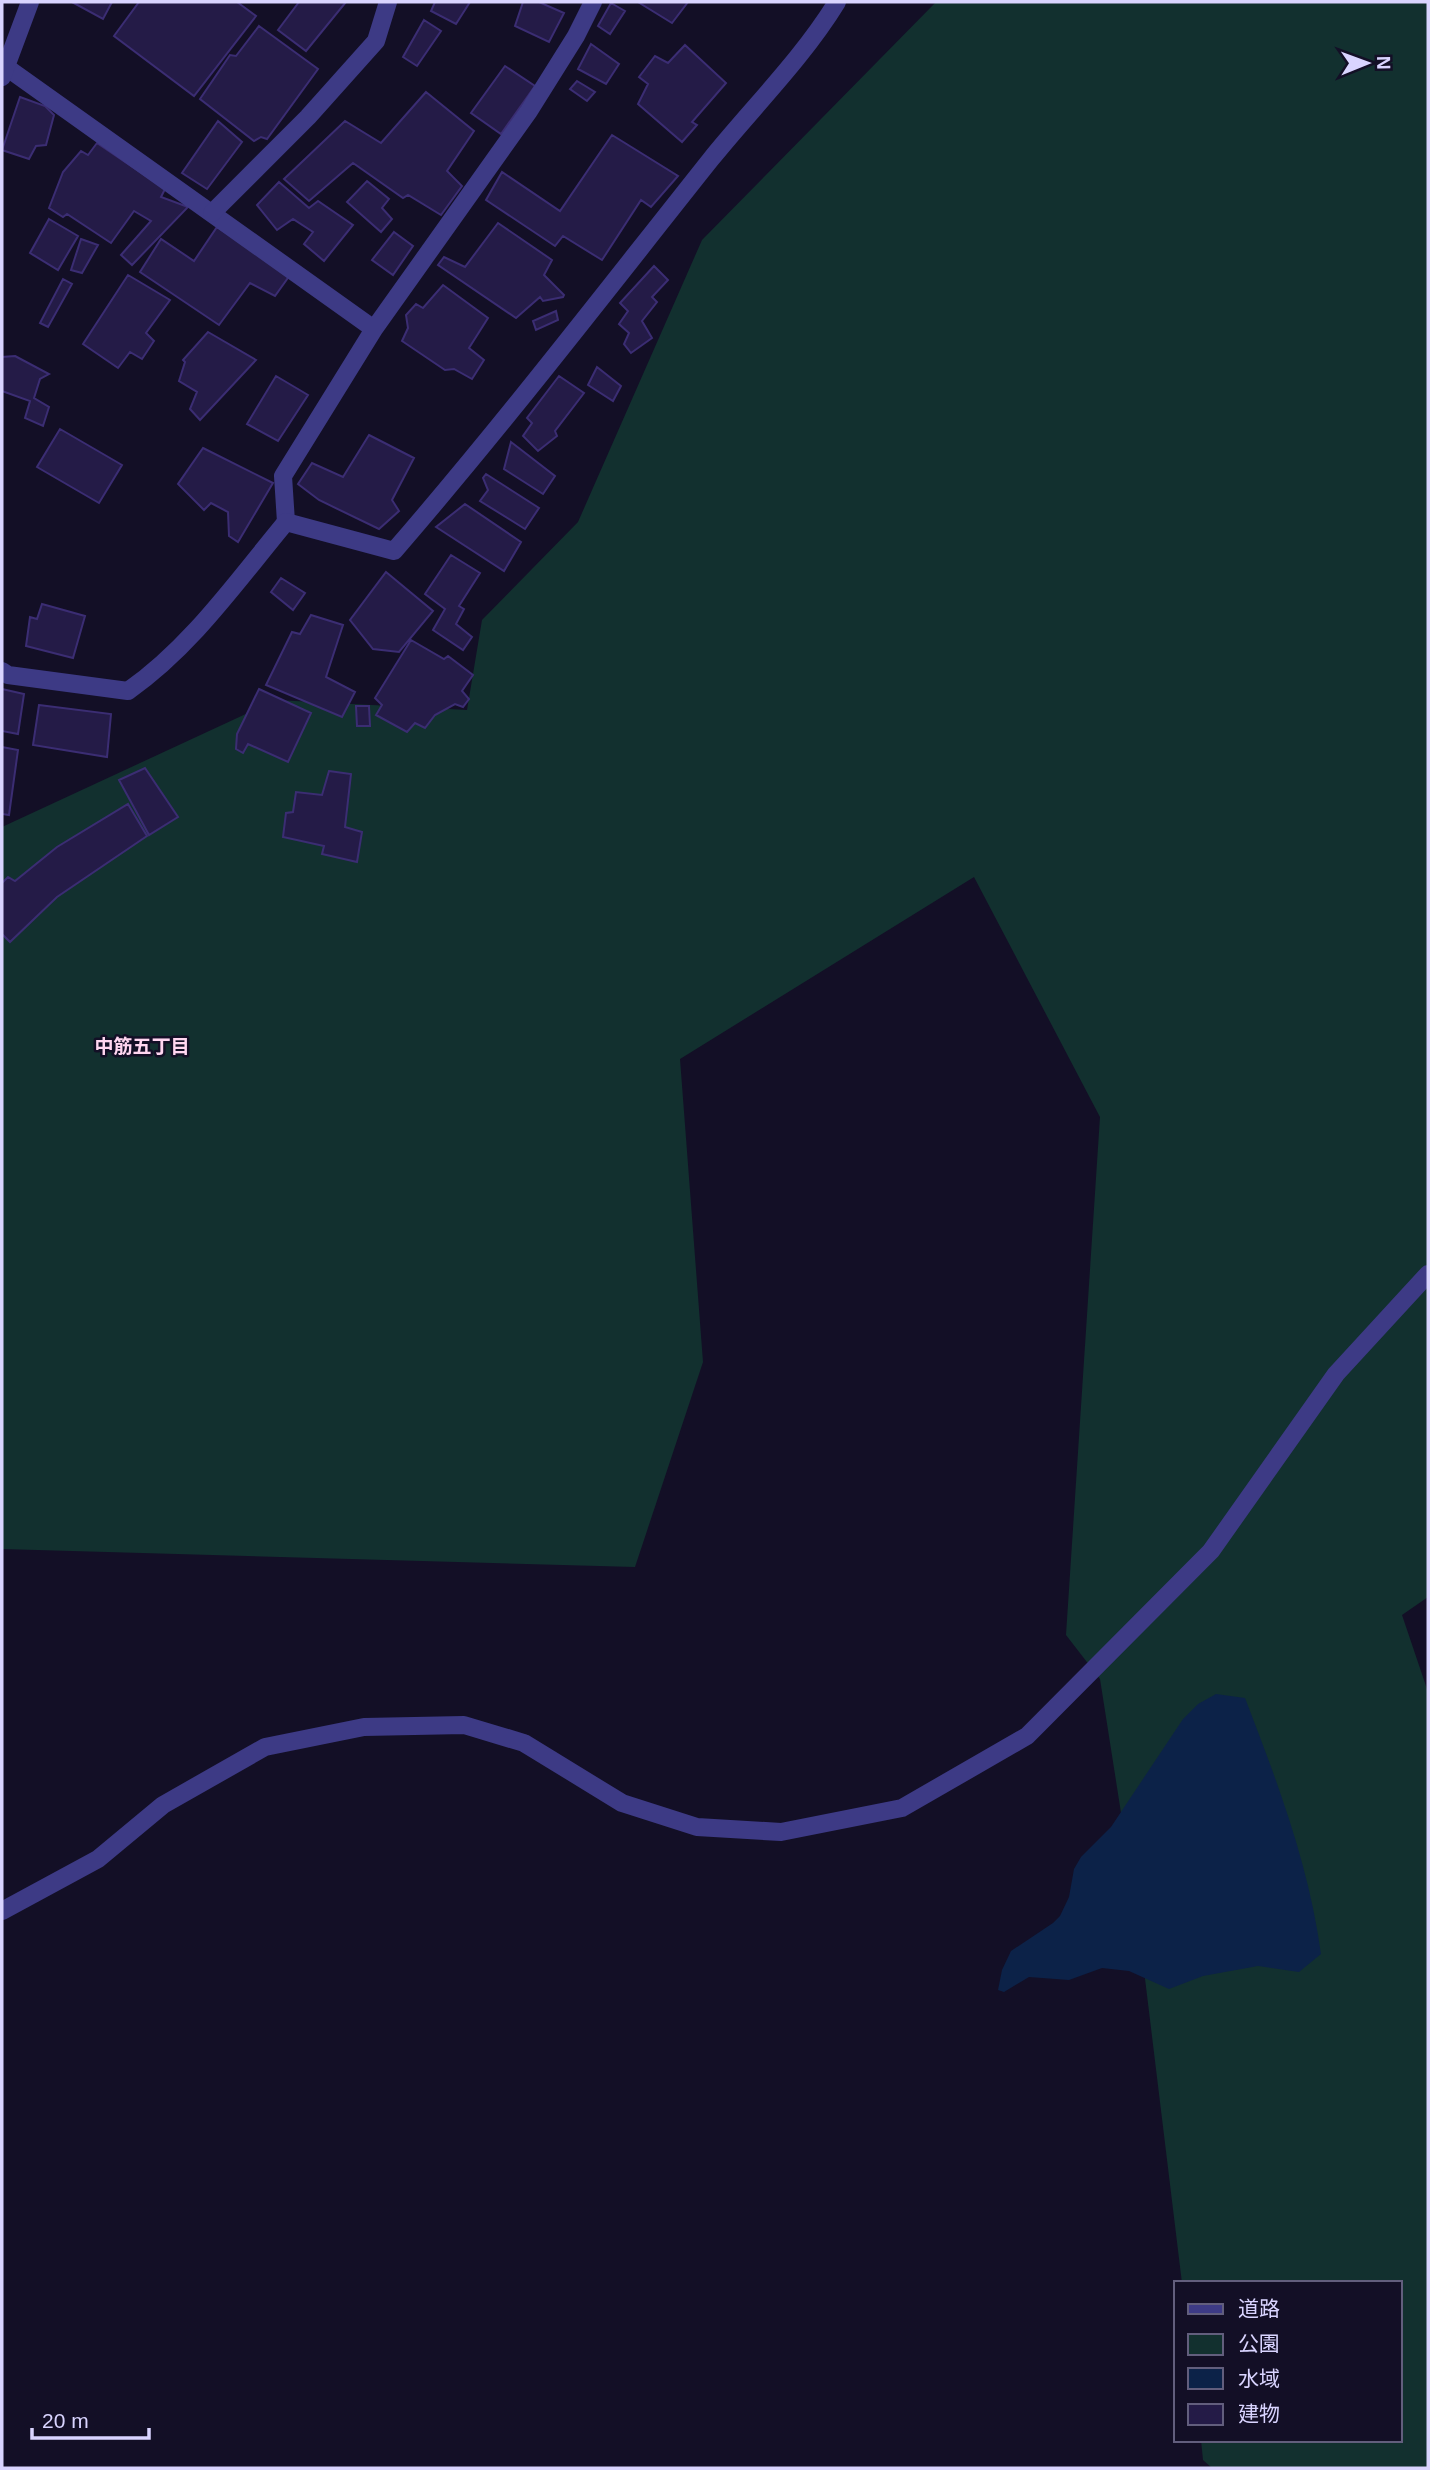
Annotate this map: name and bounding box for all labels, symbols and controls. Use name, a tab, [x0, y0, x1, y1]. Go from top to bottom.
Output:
north arrow	[1332, 28, 1402, 98]
text: N	[1373, 56, 1394, 70]
district label: 中筋五丁目	[94, 1036, 190, 1057]
legend	[1174, 2281, 1402, 2442]
text: 道路	[1238, 2297, 1280, 2320]
text: 公園	[1238, 2332, 1280, 2355]
text: 水域	[1238, 2367, 1280, 2390]
scale bar	[32, 2396, 149, 2440]
text: 建物	[1238, 2402, 1280, 2425]
text: 20 m	[42, 2409, 89, 2432]

